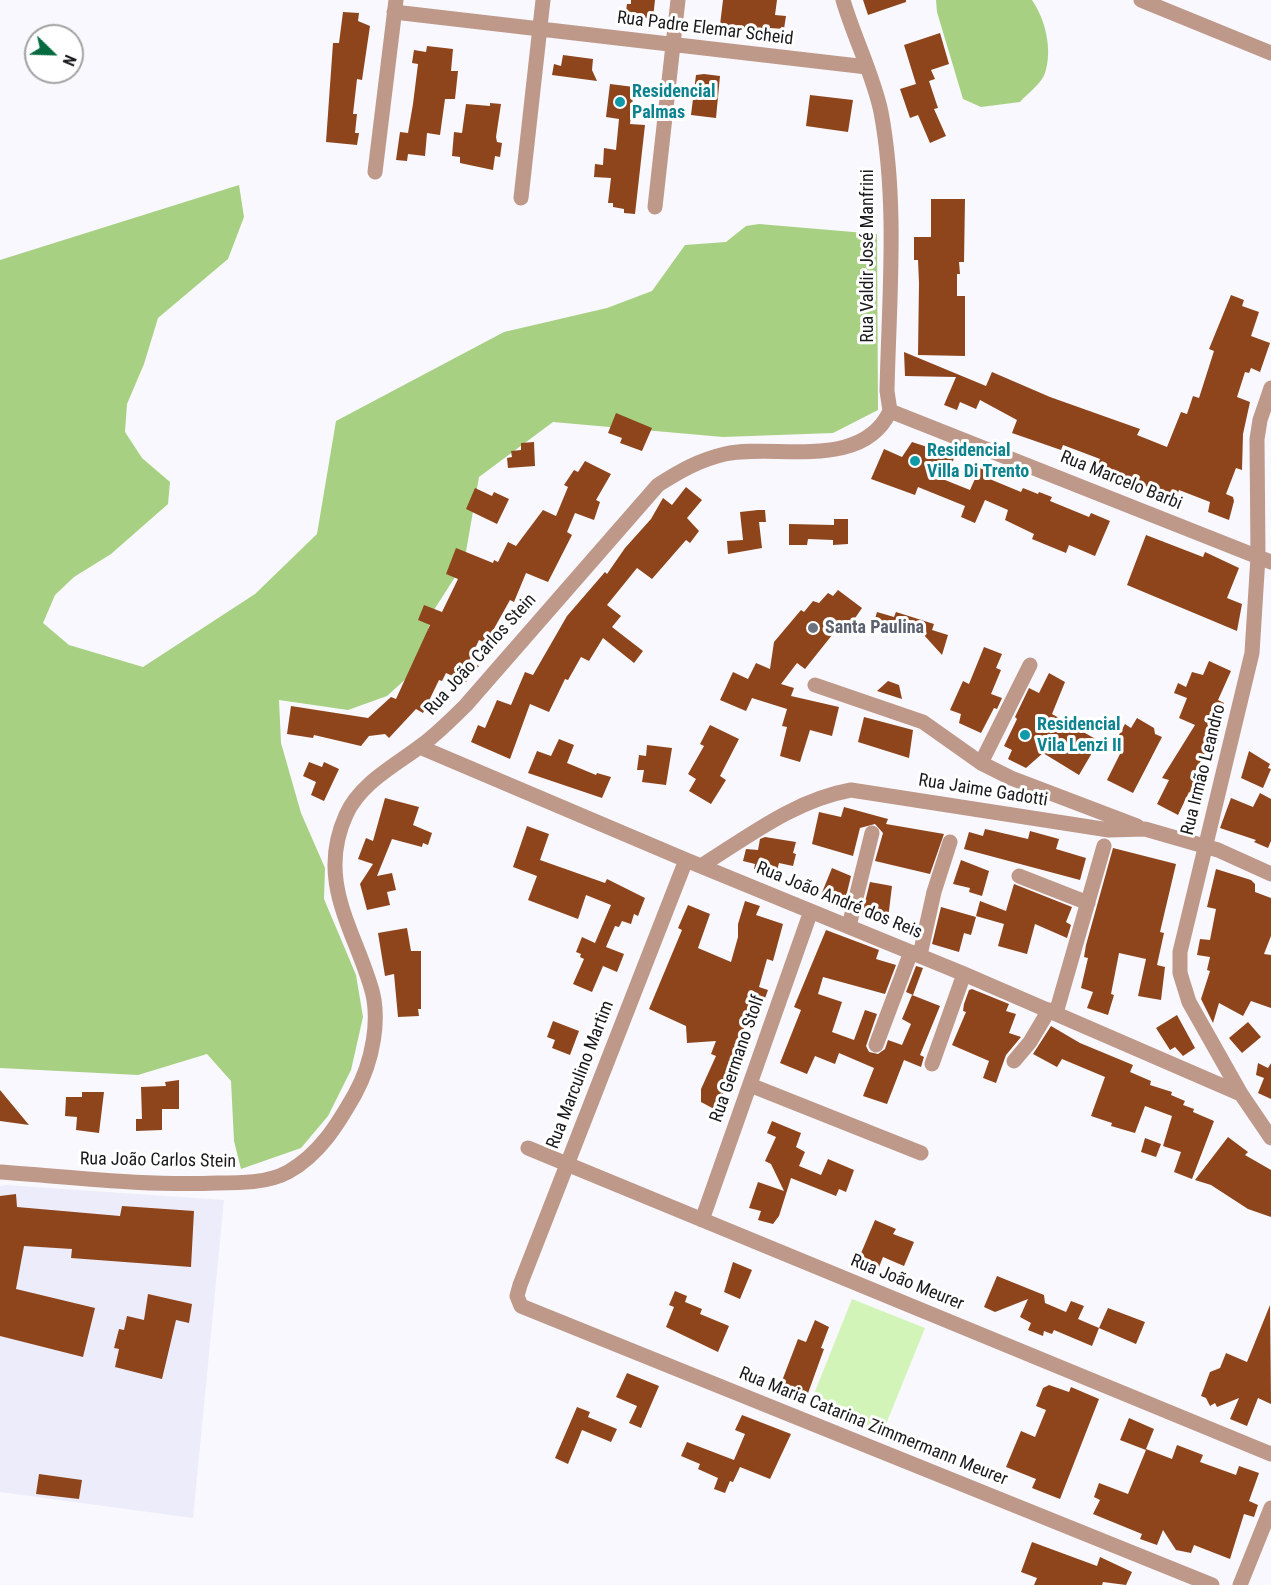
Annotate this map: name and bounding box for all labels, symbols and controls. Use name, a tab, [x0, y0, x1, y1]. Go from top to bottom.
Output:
street label: Rua Padre Elemar Scheid	[616, 7, 794, 51]
north arrow	[24, 24, 84, 84]
text: N	[59, 52, 80, 69]
place label: Residencial Palmas	[632, 81, 716, 124]
marker: Residencial Palmas	[613, 95, 627, 109]
street label: Rua Valdir José Manfrini	[857, 169, 879, 343]
place label: Residencial Villa Di Trento	[927, 440, 1029, 482]
street label: Rua Marcelo Barbi	[1057, 447, 1185, 515]
marker: Residencial Villa Di Trento	[908, 454, 922, 468]
street label: Rua João Carlos Stein	[421, 590, 541, 720]
place label: Santa Paulina	[825, 617, 924, 639]
marker: Santa Paulina	[806, 621, 820, 635]
street label: Rua Irmão Leandro	[1177, 702, 1231, 838]
place label: Residencial Vila Lenzi II	[1037, 714, 1122, 756]
marker: Residencial Vila Lenzi II	[1018, 728, 1032, 742]
street label: Rua Jaime Gadotti	[917, 770, 1049, 812]
street label: Rua João André dos Reis	[753, 858, 925, 944]
street label: Rua Germano Stolf	[706, 993, 770, 1125]
street label: Rua Marculino Martim	[543, 998, 619, 1152]
street label: Rua João Carlos Stein	[80, 1149, 236, 1173]
street label: Rua João Meurer	[847, 1250, 967, 1316]
street label: Rua Maria Catarina Zimmermann Meurer	[736, 1363, 1010, 1491]

